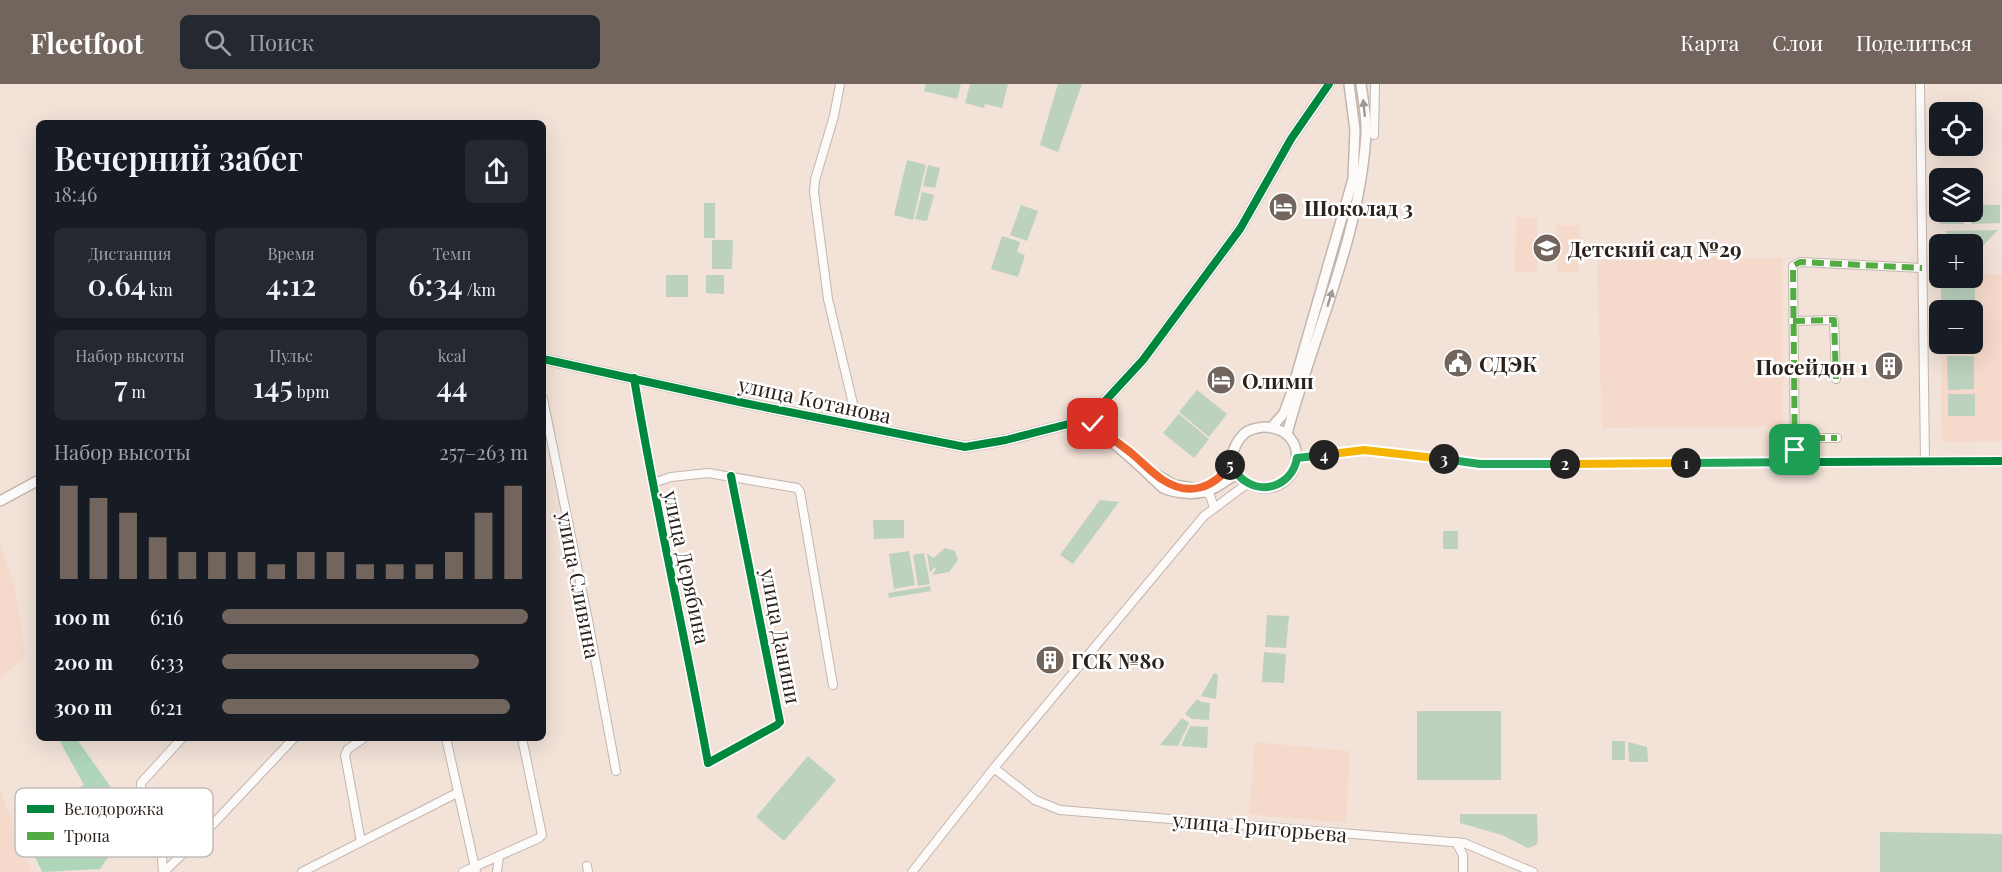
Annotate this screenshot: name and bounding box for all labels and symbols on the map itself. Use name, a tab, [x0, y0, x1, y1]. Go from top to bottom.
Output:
one-way arrow	[1359, 98, 1369, 117]
hotel icon: Шоколад 3	[1267, 191, 1299, 223]
place label: Шоколад 3	[1304, 193, 1413, 221]
school or university icon: Детский сад №29	[1531, 232, 1563, 264]
place label: Детский сад №29	[1568, 234, 1742, 262]
one-way arrow	[1326, 289, 1335, 307]
public building icon: СДЭК	[1442, 347, 1474, 379]
place label: СДЭК	[1479, 349, 1537, 377]
building icon: Посейдон 1	[1873, 350, 1905, 382]
place label: Посейдон 1	[1755, 352, 1868, 380]
hotel icon: Олимп	[1205, 364, 1237, 396]
place label: Олимп	[1242, 366, 1314, 394]
street label: улица Котанова	[735, 369, 895, 429]
pin	[1067, 398, 1118, 449]
pin	[1769, 424, 1820, 475]
pin: 4	[1309, 440, 1339, 470]
pin: 3	[1429, 444, 1459, 474]
pin: 1	[1671, 448, 1701, 478]
pin: 2	[1550, 449, 1580, 479]
pin: 5	[1215, 450, 1245, 480]
street label: улица Дерябина	[658, 487, 718, 647]
street label: улица Сливина	[552, 508, 608, 661]
street label: улица Данини	[755, 565, 809, 706]
building icon: ГСК №80	[1034, 644, 1066, 676]
place label: ГСК №80	[1071, 646, 1165, 674]
legend	[15, 788, 213, 857]
text: Велодорожка	[64, 798, 164, 819]
street label: улица Григорьева	[1170, 804, 1349, 848]
text: Тропа	[64, 825, 110, 846]

